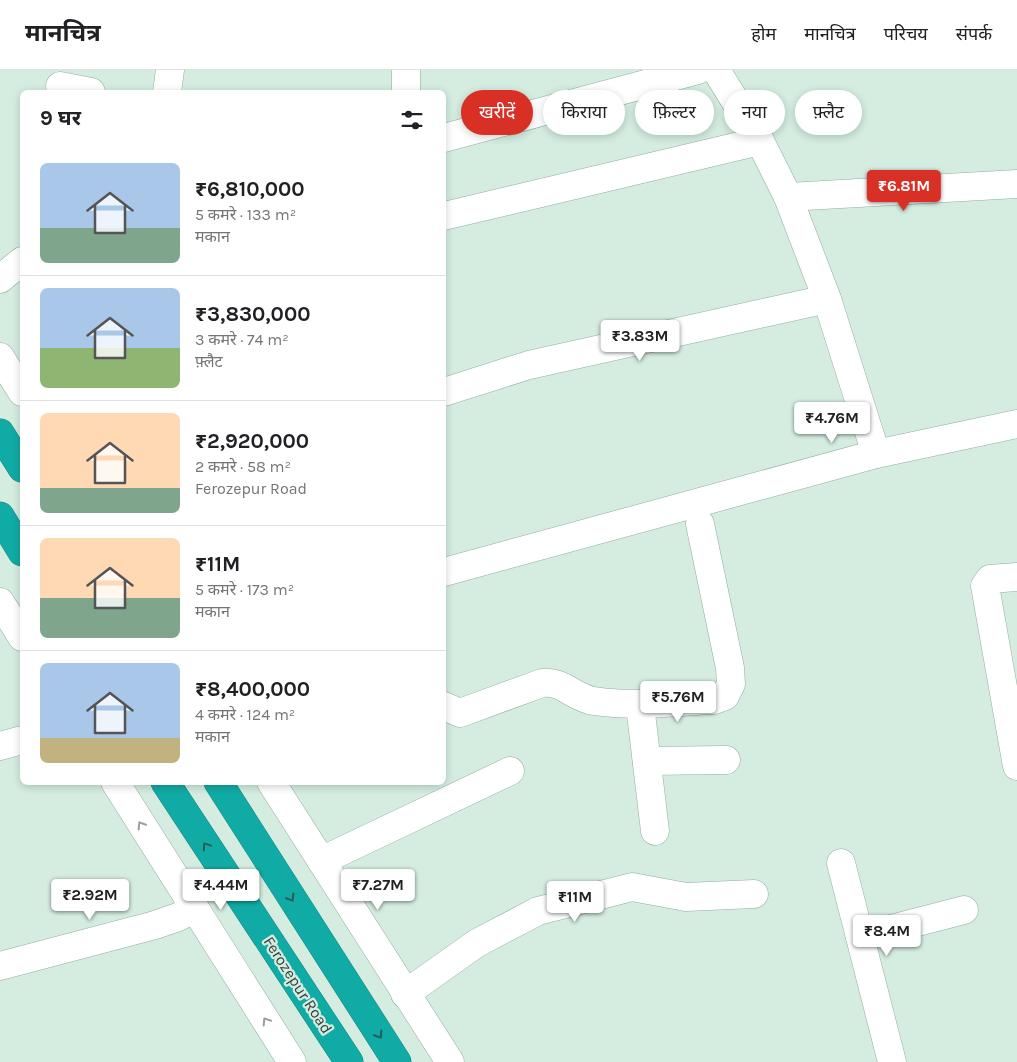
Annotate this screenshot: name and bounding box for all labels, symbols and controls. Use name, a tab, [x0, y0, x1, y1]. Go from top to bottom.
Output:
text: मानचित्र	[25, 19, 101, 47]
text: होम	[751, 23, 776, 45]
text: मानचित्र	[804, 23, 856, 45]
text: परिचय	[884, 23, 928, 45]
text: संपर्क	[956, 23, 992, 45]
chip: खरीदें	[461, 90, 533, 135]
chip: किराया	[543, 90, 625, 135]
chip: फ़िल्टर	[635, 90, 714, 135]
chip: नया	[724, 90, 785, 135]
chip: फ़्लैट	[795, 90, 862, 135]
text: 9 घर	[40, 106, 81, 130]
icon: filters	[398, 106, 426, 134]
pin: ₹6.81M	[863, 170, 945, 212]
text: ₹6.81M	[878, 176, 930, 195]
text: ₹6,810,000	[195, 177, 305, 201]
icon: home	[80, 183, 140, 243]
text: 5 कमरे · 133 m²	[195, 205, 296, 224]
text: मकान	[195, 227, 230, 246]
text: ₹3,830,000	[195, 302, 310, 326]
icon: home	[80, 308, 140, 368]
pin: ₹3.83M	[599, 320, 681, 362]
text: ₹3.83M	[612, 326, 668, 345]
text: 3 कमरे · 74 m²	[195, 330, 289, 349]
text: फ़्लैट	[195, 352, 223, 371]
pin: ₹4.76M	[791, 402, 873, 444]
text: ₹4.76M	[805, 408, 859, 427]
text: ₹2,920,000	[195, 429, 309, 453]
icon: home	[80, 433, 140, 493]
text: 2 कमरे · 58 m²	[195, 457, 291, 476]
text: Ferozepur Road	[195, 479, 307, 498]
text: ₹11M	[195, 552, 240, 576]
icon: home	[80, 558, 140, 618]
text: 5 कमरे · 173 m²	[195, 580, 294, 599]
text: मकान	[195, 602, 230, 621]
text: ₹8,400,000	[195, 677, 310, 701]
pin: ₹5.76M	[637, 680, 719, 723]
icon: home	[80, 683, 140, 743]
text: ₹5.76M	[651, 687, 705, 706]
text: 4 कमरे · 124 m²	[195, 705, 295, 724]
text: मकान	[195, 727, 230, 746]
one-way arrow	[138, 821, 148, 830]
one-way arrow	[203, 842, 213, 851]
pin: ₹4.44M	[180, 868, 262, 911]
pin: ₹7.27M	[337, 868, 419, 911]
text: ₹4.44M	[193, 875, 249, 894]
text: ₹7.27M	[352, 875, 404, 894]
pin: ₹2.92M	[49, 878, 131, 921]
pin: ₹11M	[545, 880, 605, 923]
text: ₹2.92M	[62, 885, 118, 904]
text: ₹11M	[558, 887, 592, 906]
one-way arrow	[285, 892, 295, 901]
pin: ₹8.4M	[852, 914, 922, 957]
text: ₹8.4M	[864, 921, 910, 940]
street label: Ferozepur Road	[260, 933, 336, 1037]
one-way arrow	[263, 1017, 272, 1027]
one-way arrow	[372, 1029, 382, 1038]

